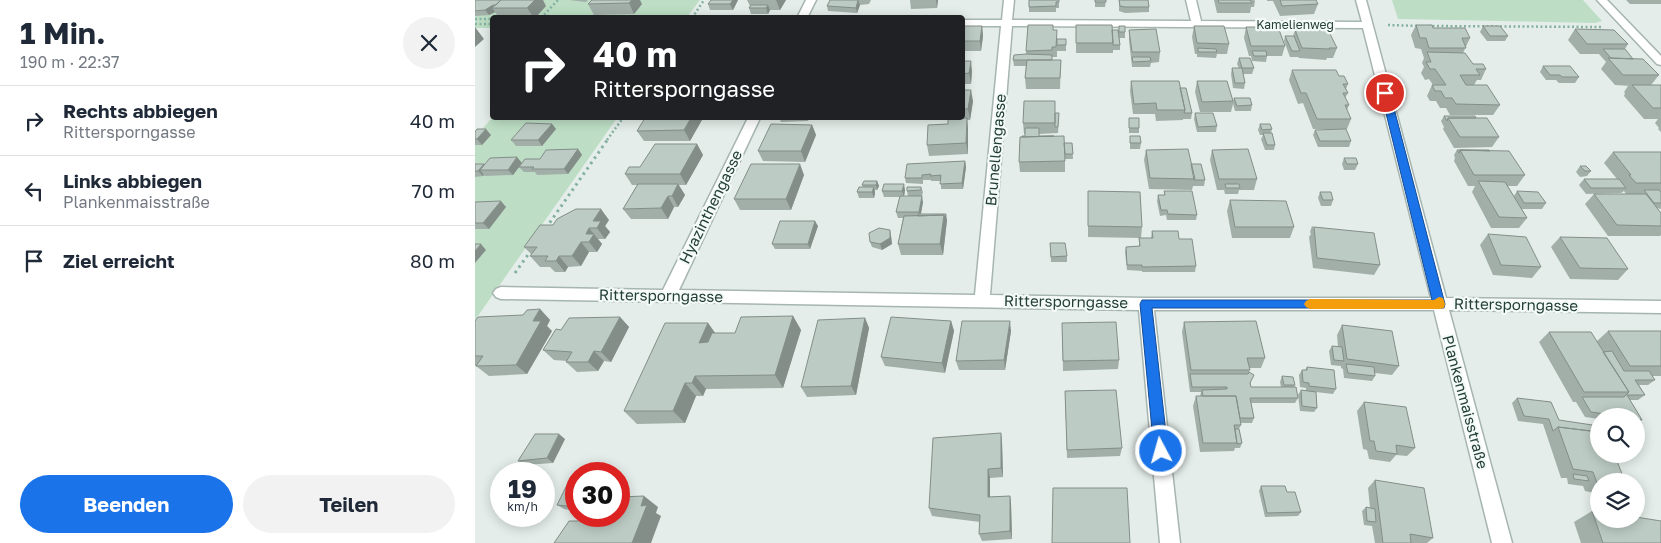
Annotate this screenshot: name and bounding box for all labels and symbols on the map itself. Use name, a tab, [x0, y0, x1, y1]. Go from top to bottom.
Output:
street label: Kamelienweg	[1256, 17, 1334, 32]
pin	[1364, 72, 1406, 114]
street label: Brunellengasse	[981, 93, 1009, 207]
street label: Hyazinthengasse	[675, 147, 746, 266]
street label: Rittersporngasse	[599, 285, 724, 305]
street label: Rittersporngasse	[1004, 291, 1129, 311]
street label: Rittersporngasse	[1454, 294, 1579, 314]
street label: Plankenmaisstraße	[1439, 333, 1493, 471]
position arrow	[1134, 424, 1186, 476]
speed limit sign: 30	[565, 462, 630, 527]

